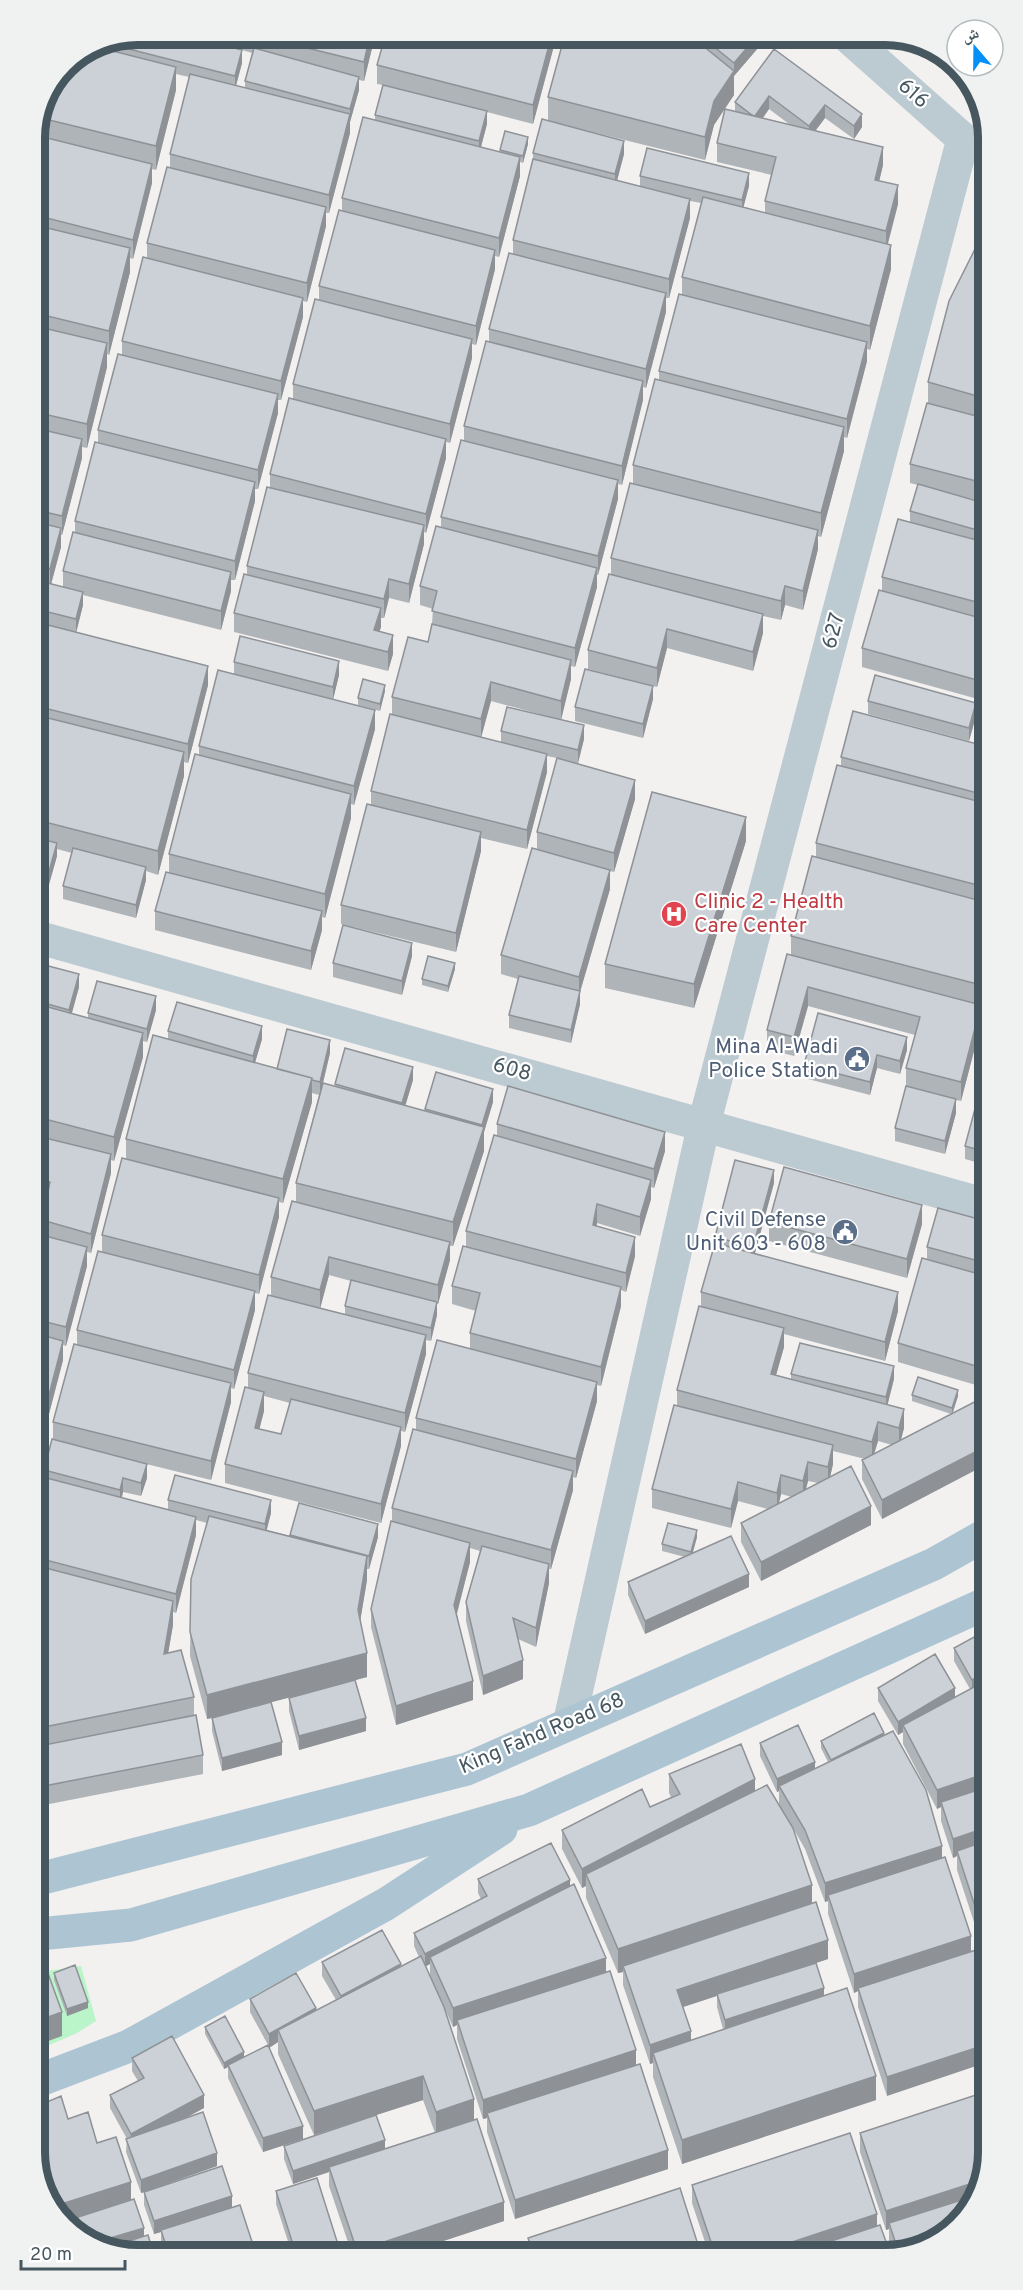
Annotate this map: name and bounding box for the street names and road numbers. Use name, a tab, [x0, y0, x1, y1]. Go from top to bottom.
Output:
street label: 616	[892, 73, 934, 115]
street label: 627	[816, 610, 852, 652]
street label: 608	[490, 1052, 534, 1088]
street label: King Fahd Road 68	[455, 1687, 629, 1781]

